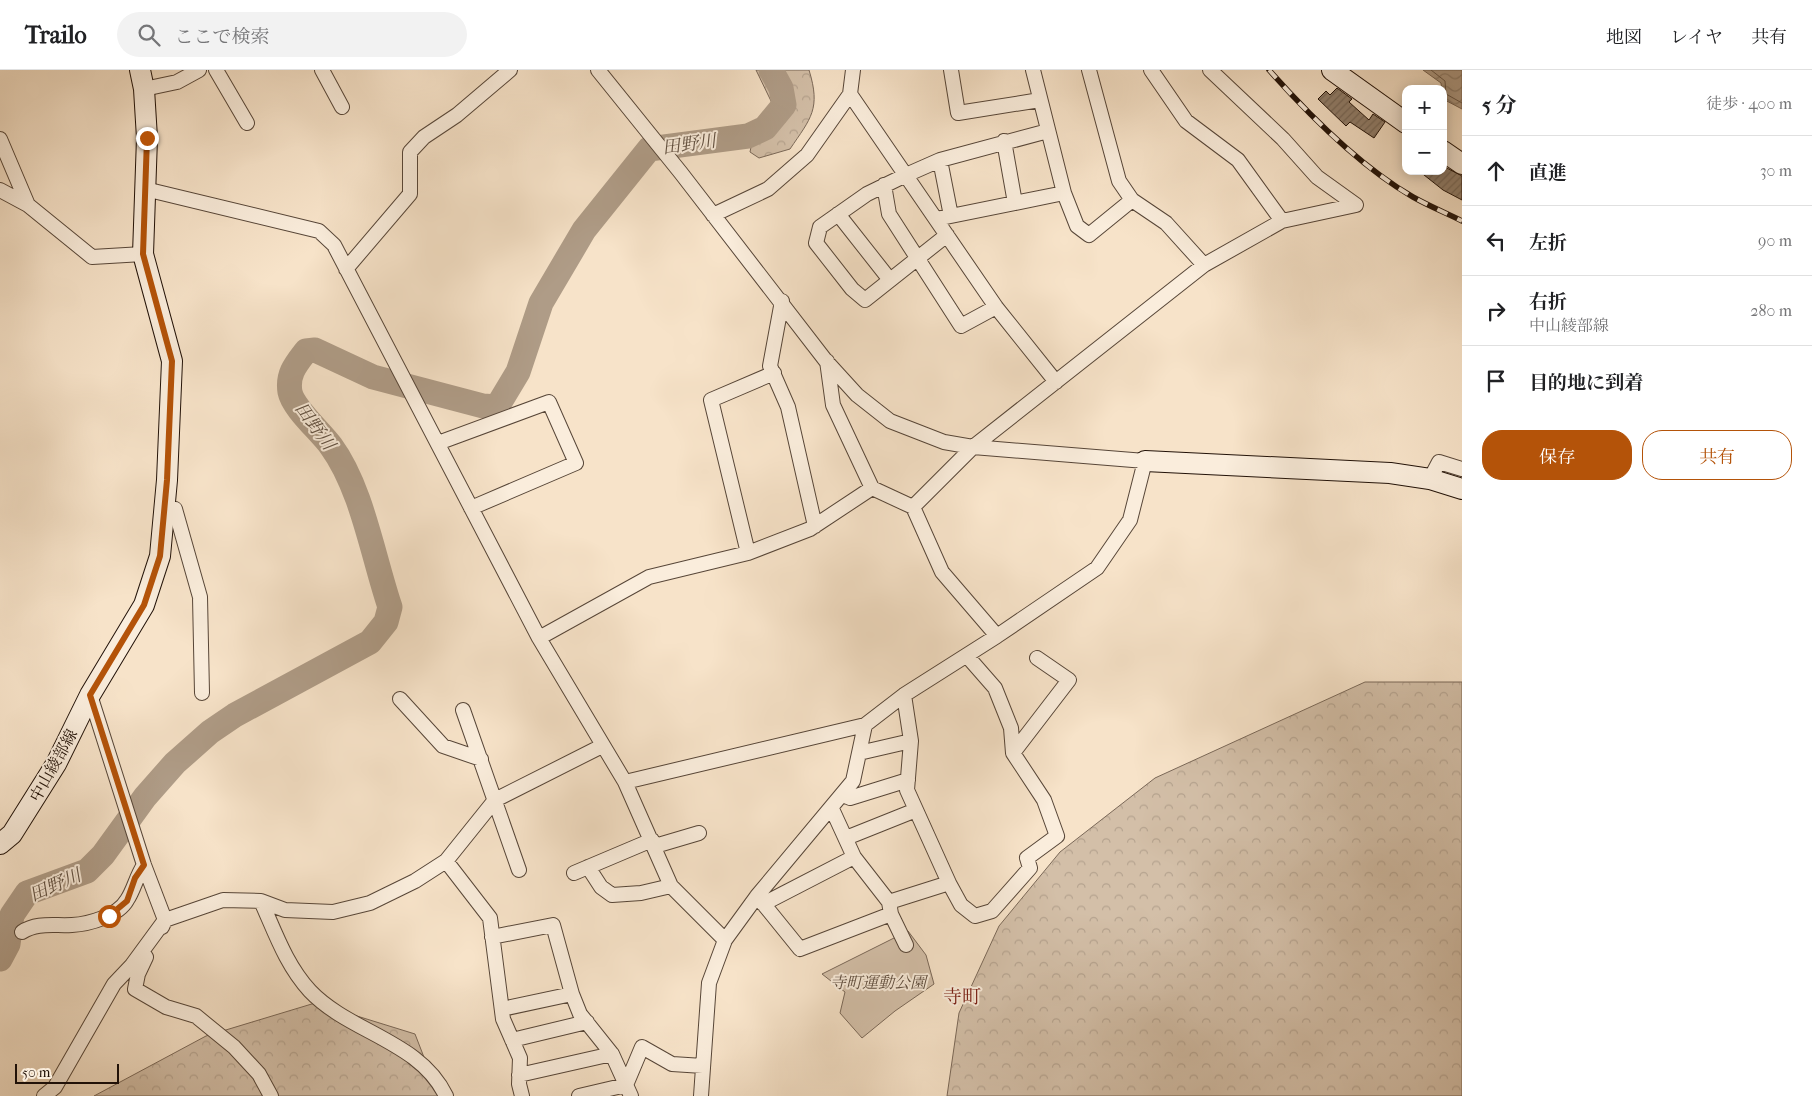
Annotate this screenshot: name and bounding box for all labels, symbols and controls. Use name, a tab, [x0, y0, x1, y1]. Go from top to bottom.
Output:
search box	[117, 12, 467, 57]
text: Trailo	[25, 21, 87, 49]
icon: search	[135, 21, 163, 49]
text: ここで検索	[175, 26, 270, 48]
text: 地図	[1606, 27, 1642, 48]
text: レイヤ	[1670, 27, 1723, 48]
text: 共有	[1751, 27, 1787, 48]
map controls	[1402, 85, 1447, 175]
button: +	[1402, 85, 1447, 130]
text: 5 分	[1482, 93, 1517, 117]
text: 徒歩 · 400 m	[1706, 94, 1792, 113]
route end	[136, 127, 159, 150]
water label: 田野川	[661, 130, 719, 159]
button: −	[1402, 130, 1447, 175]
icon: ahead	[1482, 157, 1510, 185]
text: 30 m	[1760, 161, 1792, 180]
text: 直進	[1529, 162, 1567, 184]
icon: left	[1482, 227, 1510, 255]
text: 90 m	[1758, 231, 1792, 250]
text: 左折	[1529, 232, 1567, 254]
text: 右折	[1529, 291, 1567, 313]
icon: right	[1482, 297, 1510, 325]
text: 280 m	[1750, 301, 1792, 320]
text: 中山綾部線	[1529, 316, 1609, 335]
icon: arrive	[1482, 367, 1510, 395]
text: 目的地に到着	[1529, 372, 1643, 394]
water label: 田野川	[290, 398, 340, 456]
button: 保存	[1482, 430, 1632, 480]
button: 共有	[1642, 430, 1792, 480]
street label: 中山綾部線	[26, 726, 81, 805]
water label: 田野川	[26, 864, 86, 906]
route start	[98, 905, 121, 928]
park label: 寺町運動公園	[830, 973, 929, 992]
district label: 寺町	[943, 986, 981, 1008]
scale bar	[15, 1061, 119, 1084]
text: 50 m	[22, 1064, 50, 1081]

